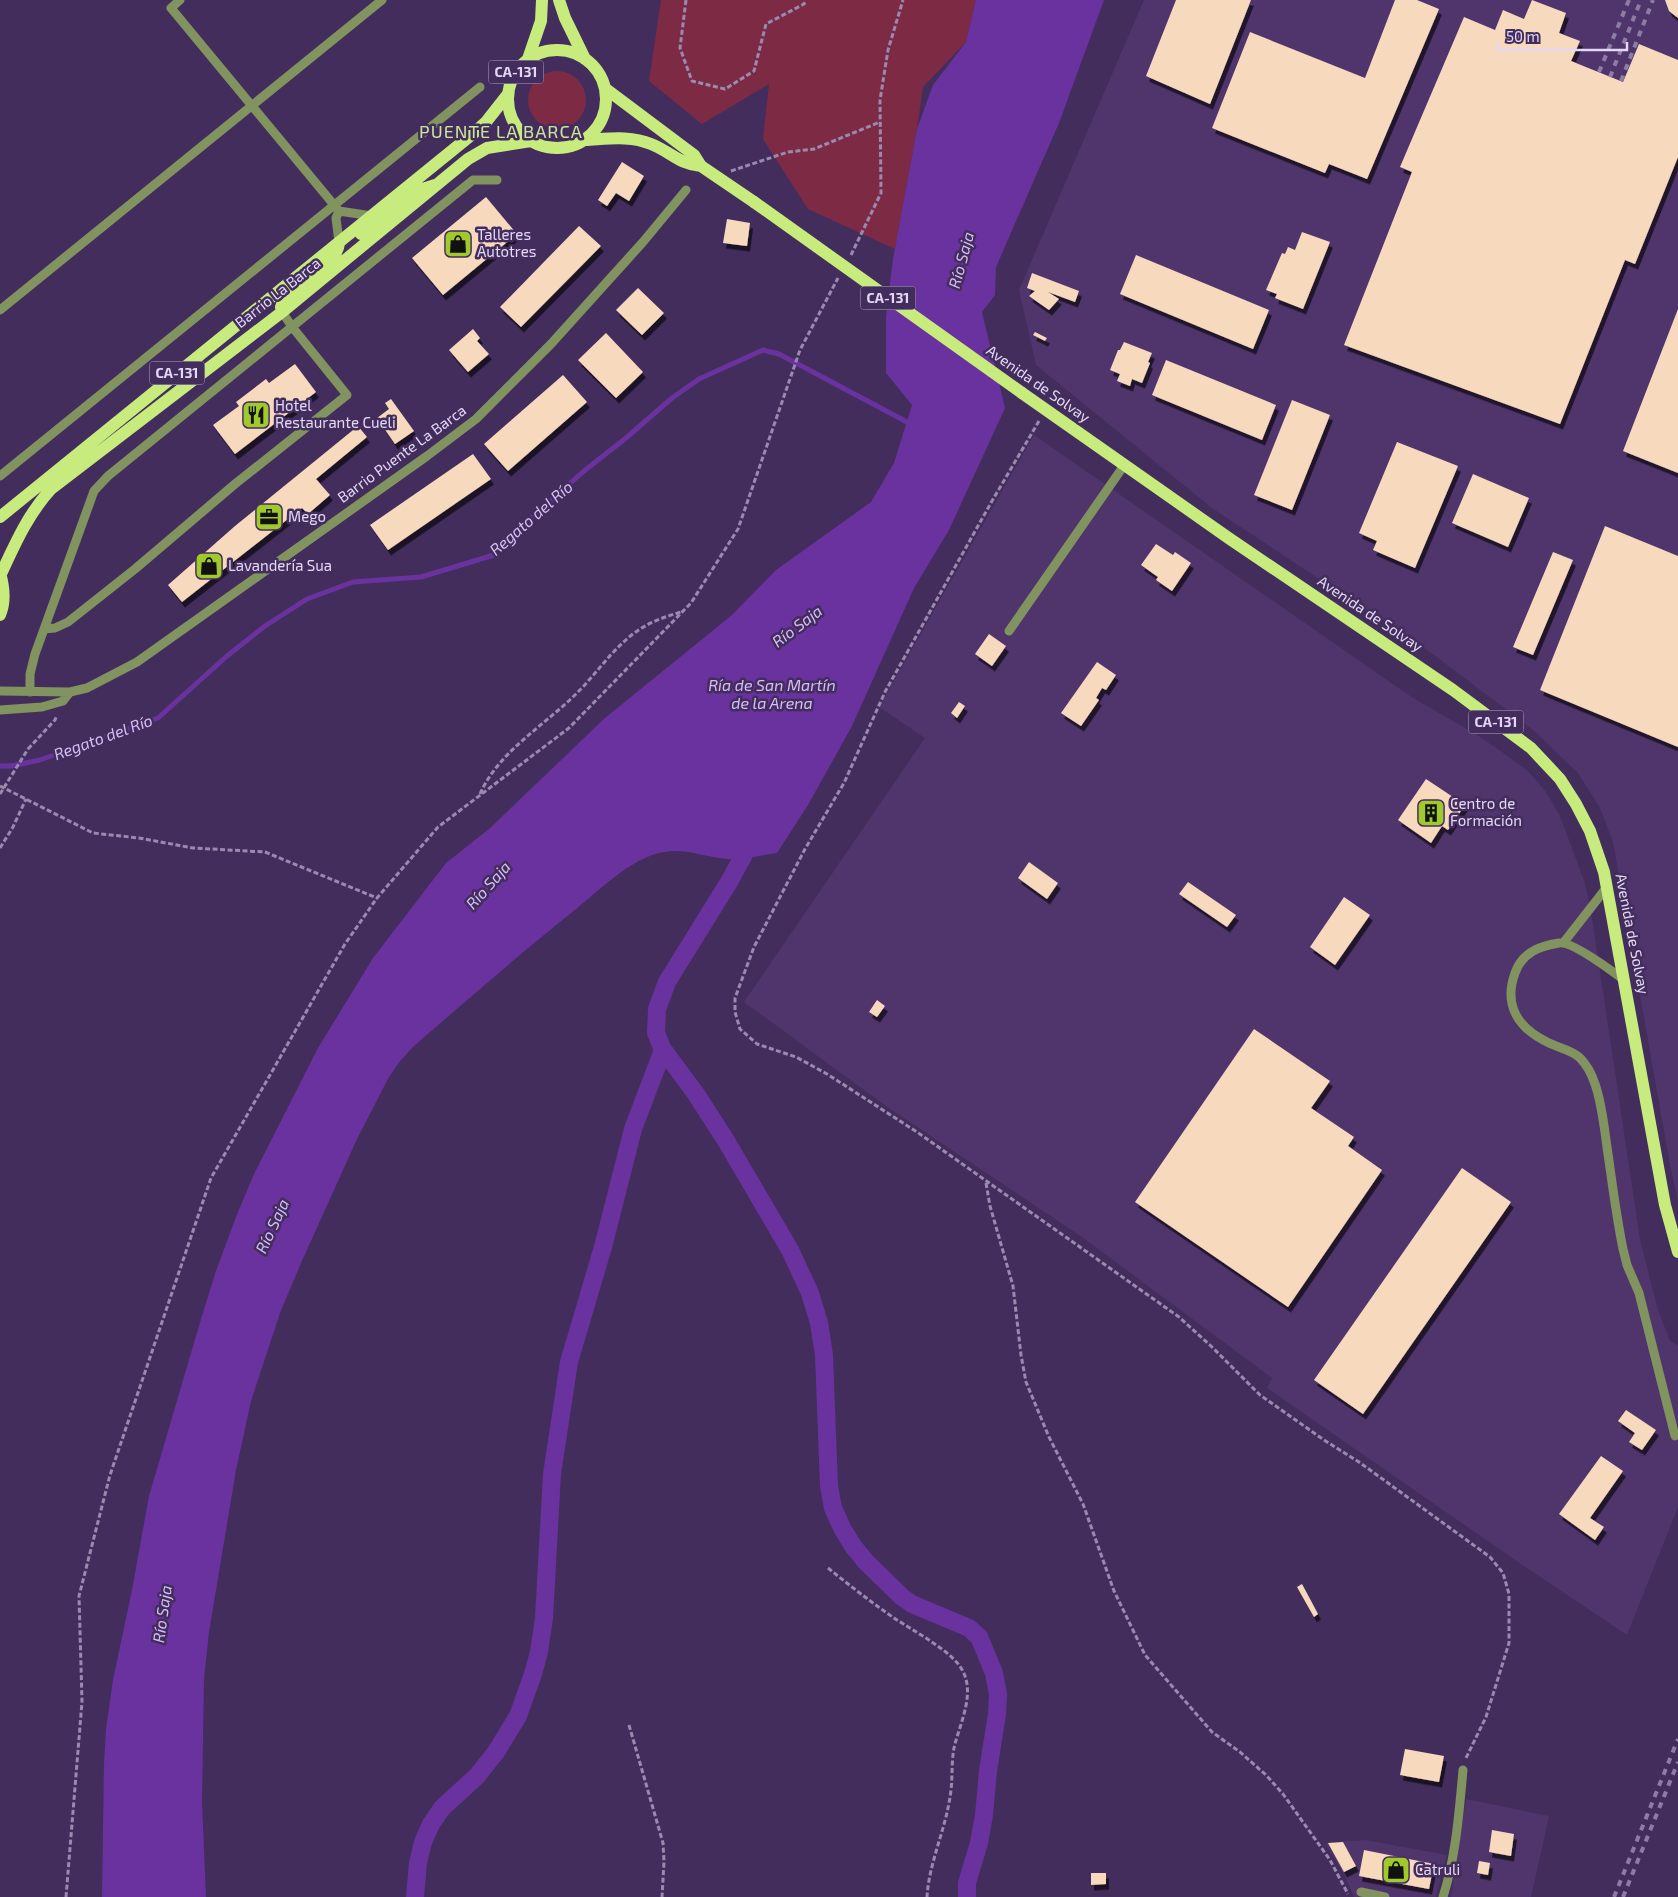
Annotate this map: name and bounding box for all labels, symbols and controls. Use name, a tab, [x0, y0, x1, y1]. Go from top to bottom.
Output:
scale bar	[1498, 20, 1627, 52]
text: 50 m	[1506, 27, 1540, 45]
road number: CA-131	[488, 61, 544, 84]
district label: PUENTE LA BARCA	[419, 120, 583, 142]
place label: Talleres Autotres	[477, 225, 536, 260]
shop icon: Talleres Autotres	[443, 229, 473, 259]
water label: Río Saja	[944, 230, 978, 290]
street label: Barrio La Barca	[231, 253, 324, 331]
road number: CA-131	[860, 286, 916, 310]
street label: Avenida de Solvay	[983, 341, 1094, 426]
road number: CA-131	[150, 362, 204, 384]
place label: Hotel Restaurante Cueli	[275, 396, 396, 431]
restaurant icon: Hotel Restaurante Cueli	[241, 400, 271, 430]
street label: Barrio Puente La Barca	[334, 400, 469, 506]
water label: Regato del Río	[485, 476, 576, 559]
office icon: Mego	[254, 502, 284, 532]
place label: Mego	[288, 507, 326, 525]
shop icon: Lavandería Sua	[194, 551, 224, 581]
place label: Lavandería Sua	[228, 556, 332, 574]
street label: Avenida de Solvay	[1315, 571, 1426, 655]
water label: Río Saja	[768, 601, 826, 651]
water label: Ría de San Martín de la Arena	[708, 675, 836, 712]
water label: Regato del Río	[51, 710, 155, 763]
road number: CA-131	[1468, 710, 1524, 734]
place label: Centro de Formación	[1450, 794, 1522, 829]
building icon: Centro de Formación	[1416, 798, 1446, 828]
water label: Río Saja	[461, 857, 515, 913]
street label: Avenida de Solvay	[1612, 872, 1654, 996]
water label: Río Saja	[251, 1196, 293, 1256]
water label: Río Saja	[148, 1584, 176, 1644]
shop icon: Catruli	[1381, 1855, 1411, 1885]
place label: Catruli	[1415, 1860, 1460, 1878]

